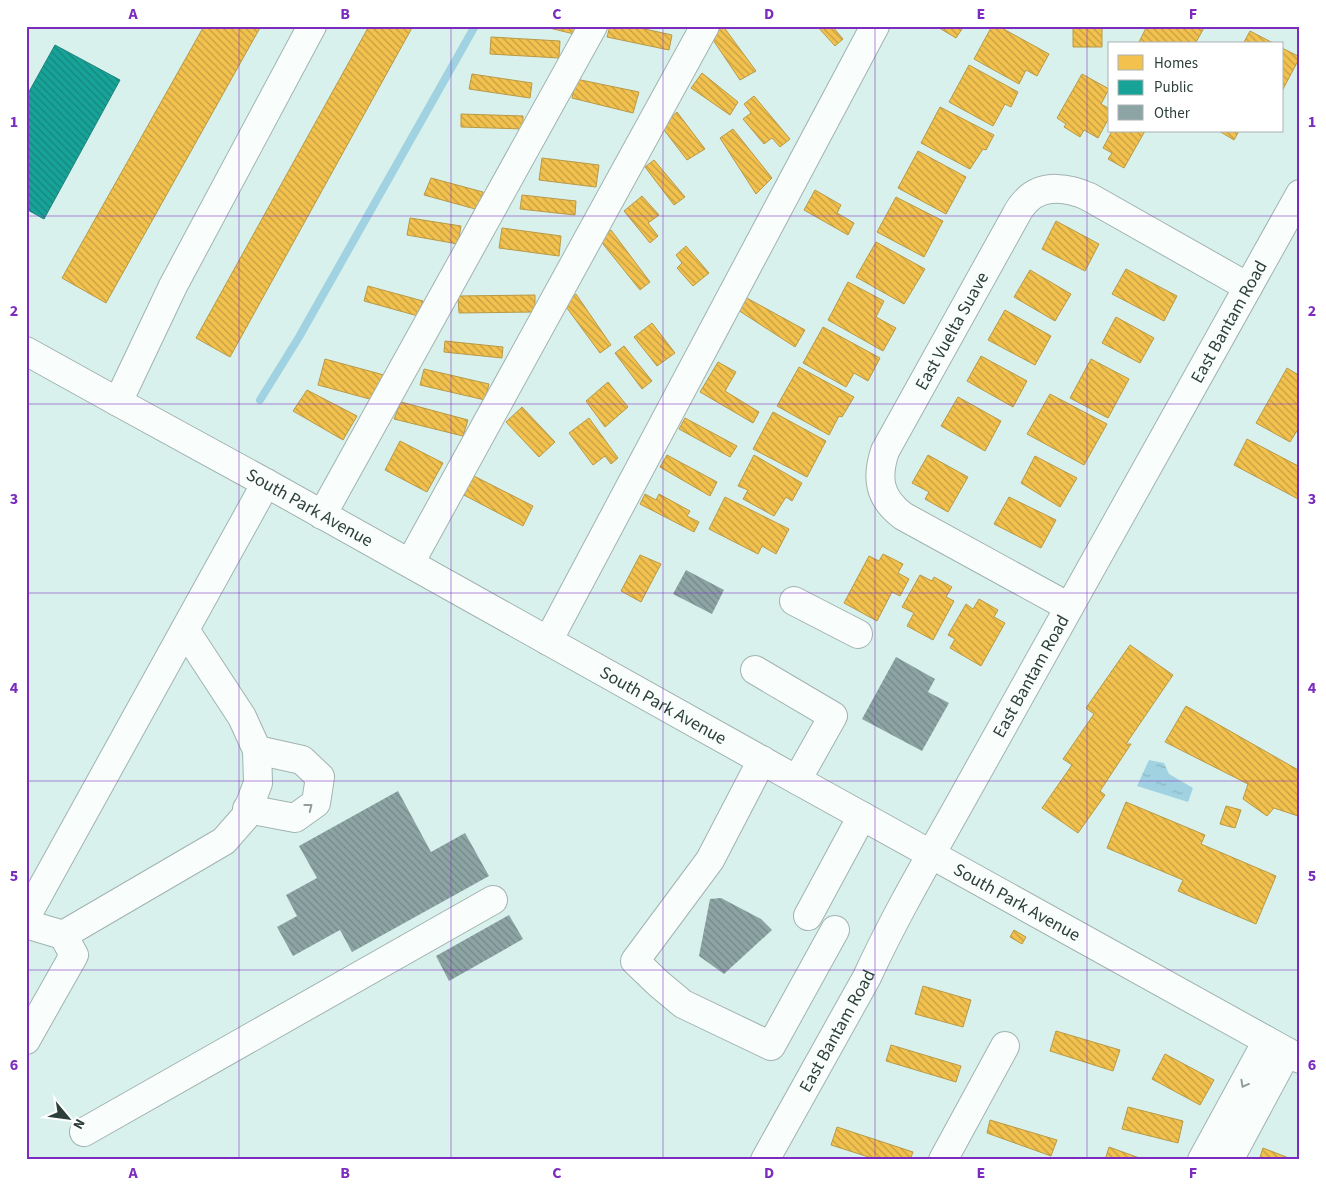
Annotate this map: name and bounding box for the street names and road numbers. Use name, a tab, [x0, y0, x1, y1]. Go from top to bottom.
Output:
street label: East Bantam Road	[1185, 256, 1273, 388]
street label: East Vuelta Suave	[909, 267, 995, 395]
street label: South Park Avenue	[242, 463, 377, 553]
street label: East Bantam Road	[987, 611, 1075, 742]
street label: South Park Avenue	[595, 660, 731, 751]
street label: South Park Avenue	[949, 857, 1085, 948]
street label: East Bantam Road	[793, 966, 882, 1097]

